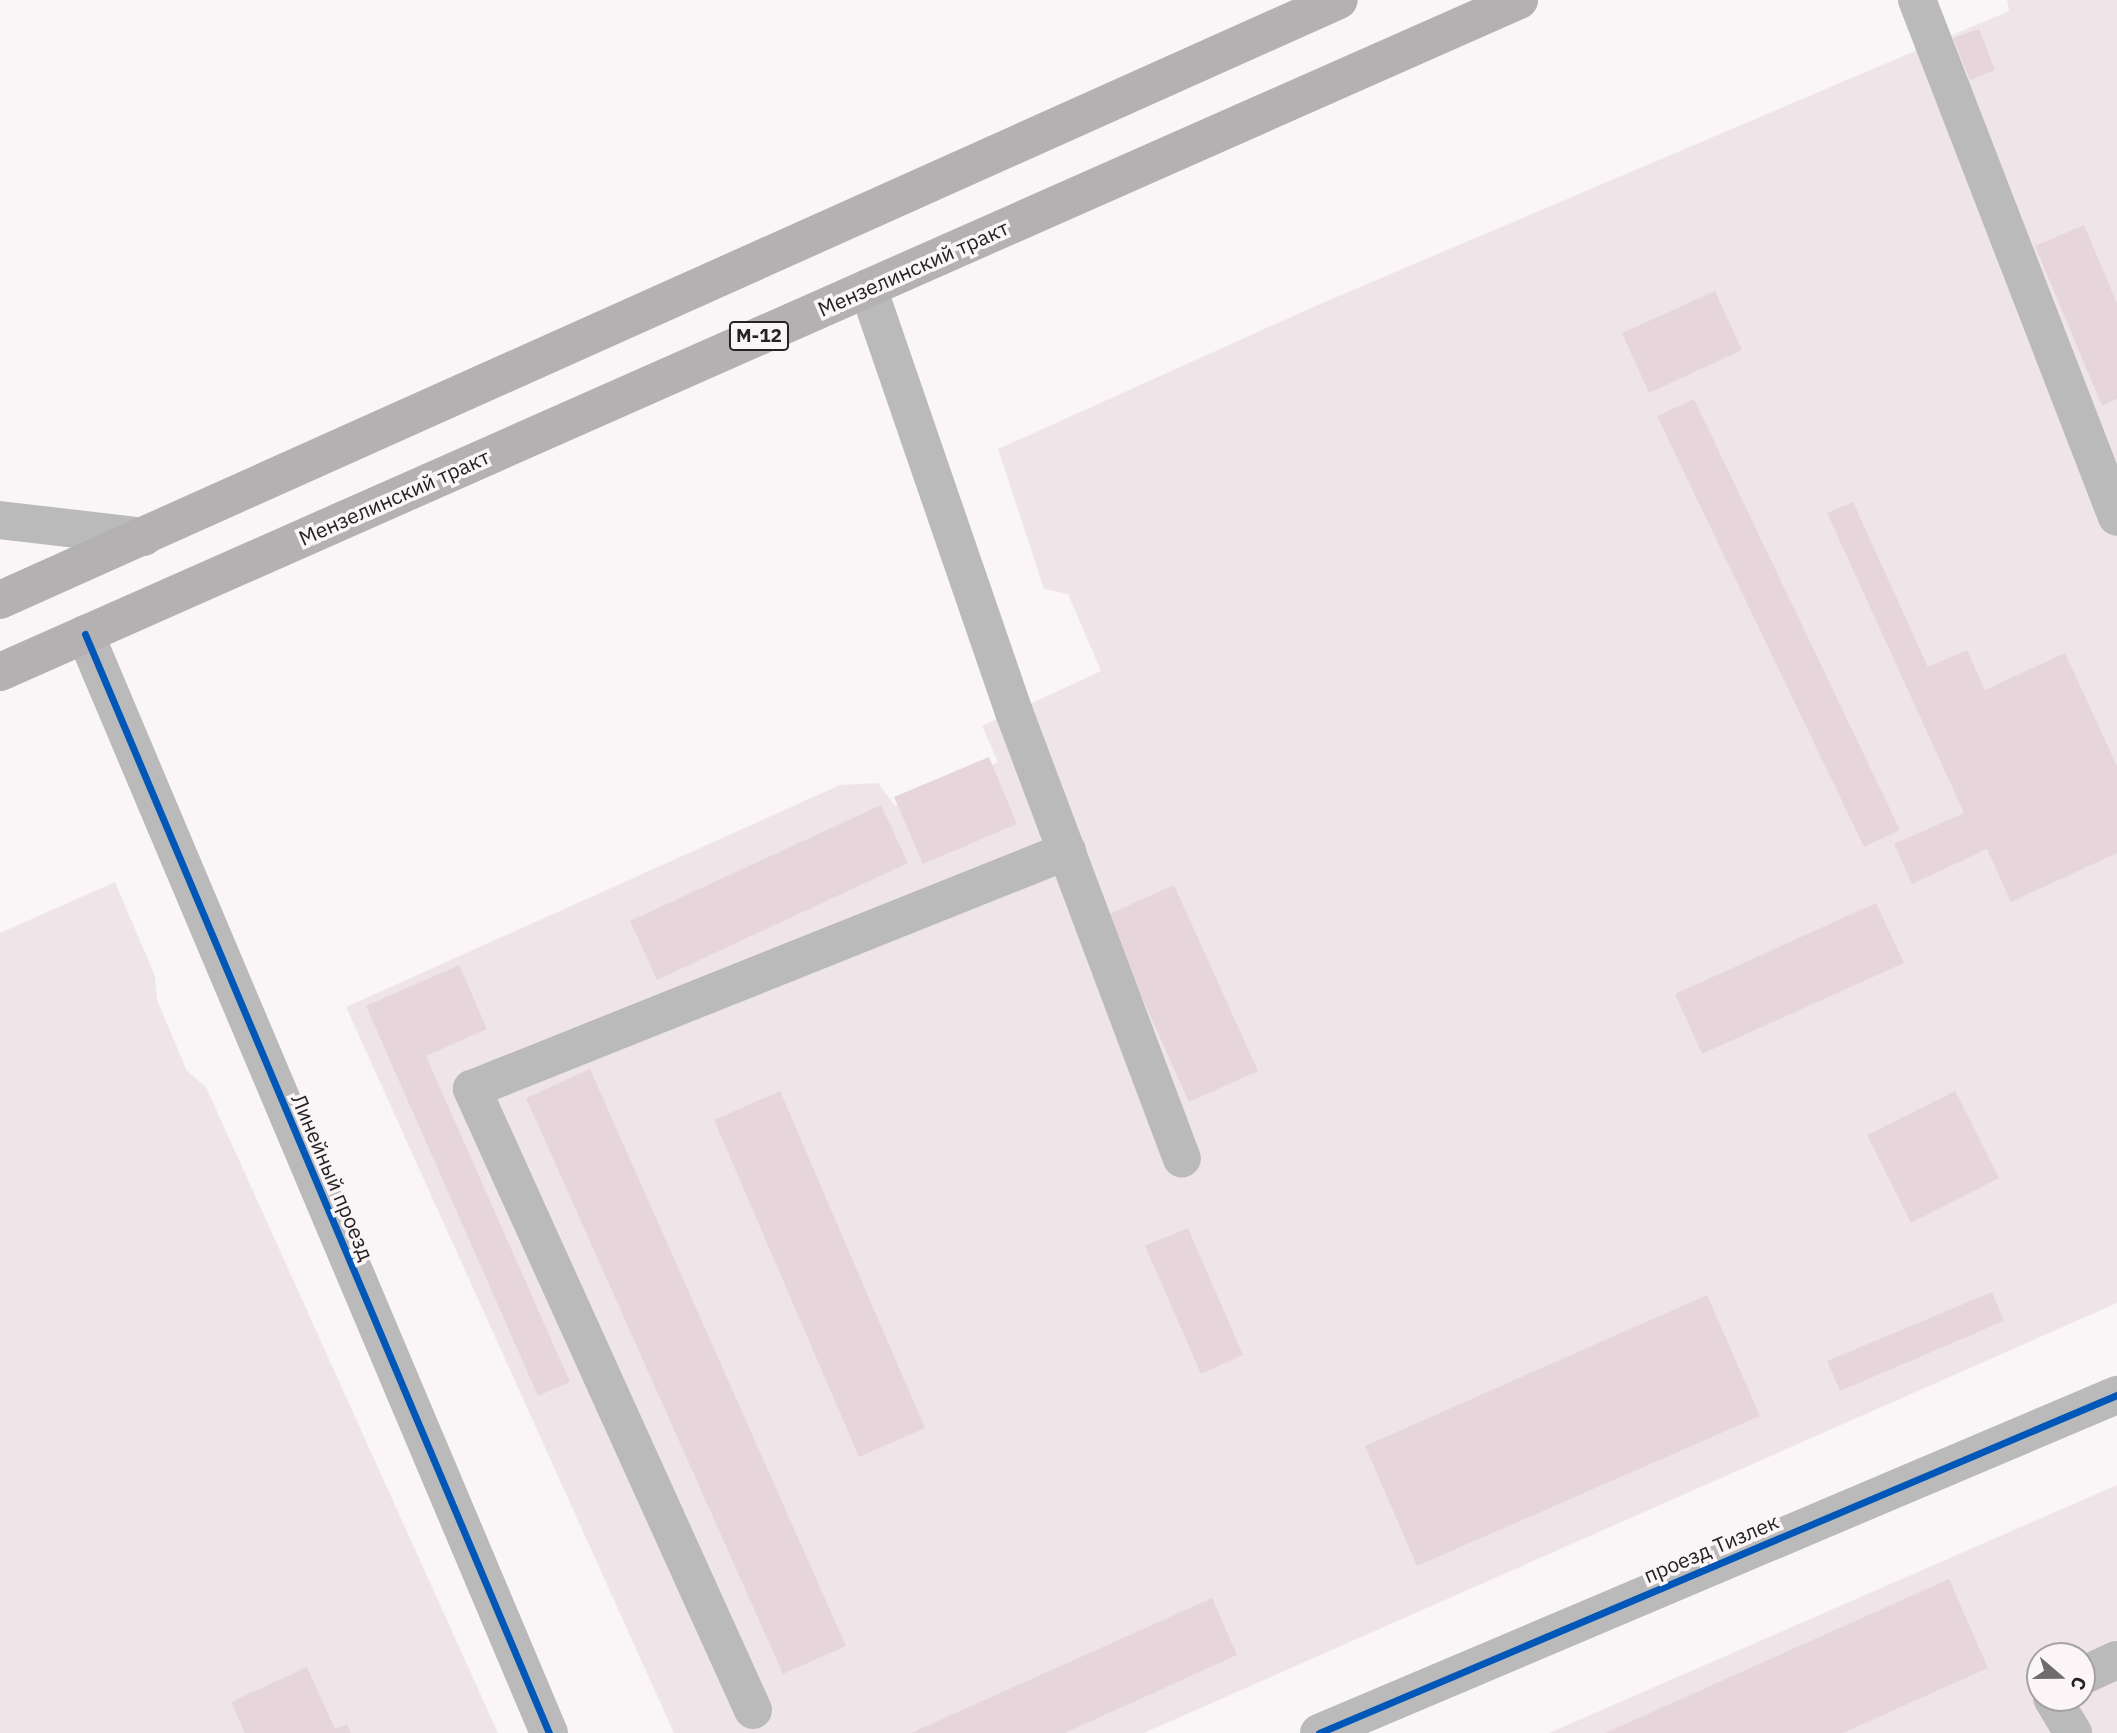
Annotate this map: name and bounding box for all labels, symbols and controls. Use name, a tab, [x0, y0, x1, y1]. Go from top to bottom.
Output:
street label: Мензелинский тракт	[814, 215, 1012, 321]
road number: М-12	[728, 320, 790, 352]
street label: Мензелинский тракт	[295, 444, 493, 550]
street label: Линейный проезд	[287, 1090, 379, 1264]
street label: проезд Тизлек	[1640, 1508, 1782, 1588]
north arrow	[2026, 1642, 2096, 1712]
text: С	[2065, 1674, 2092, 1693]

